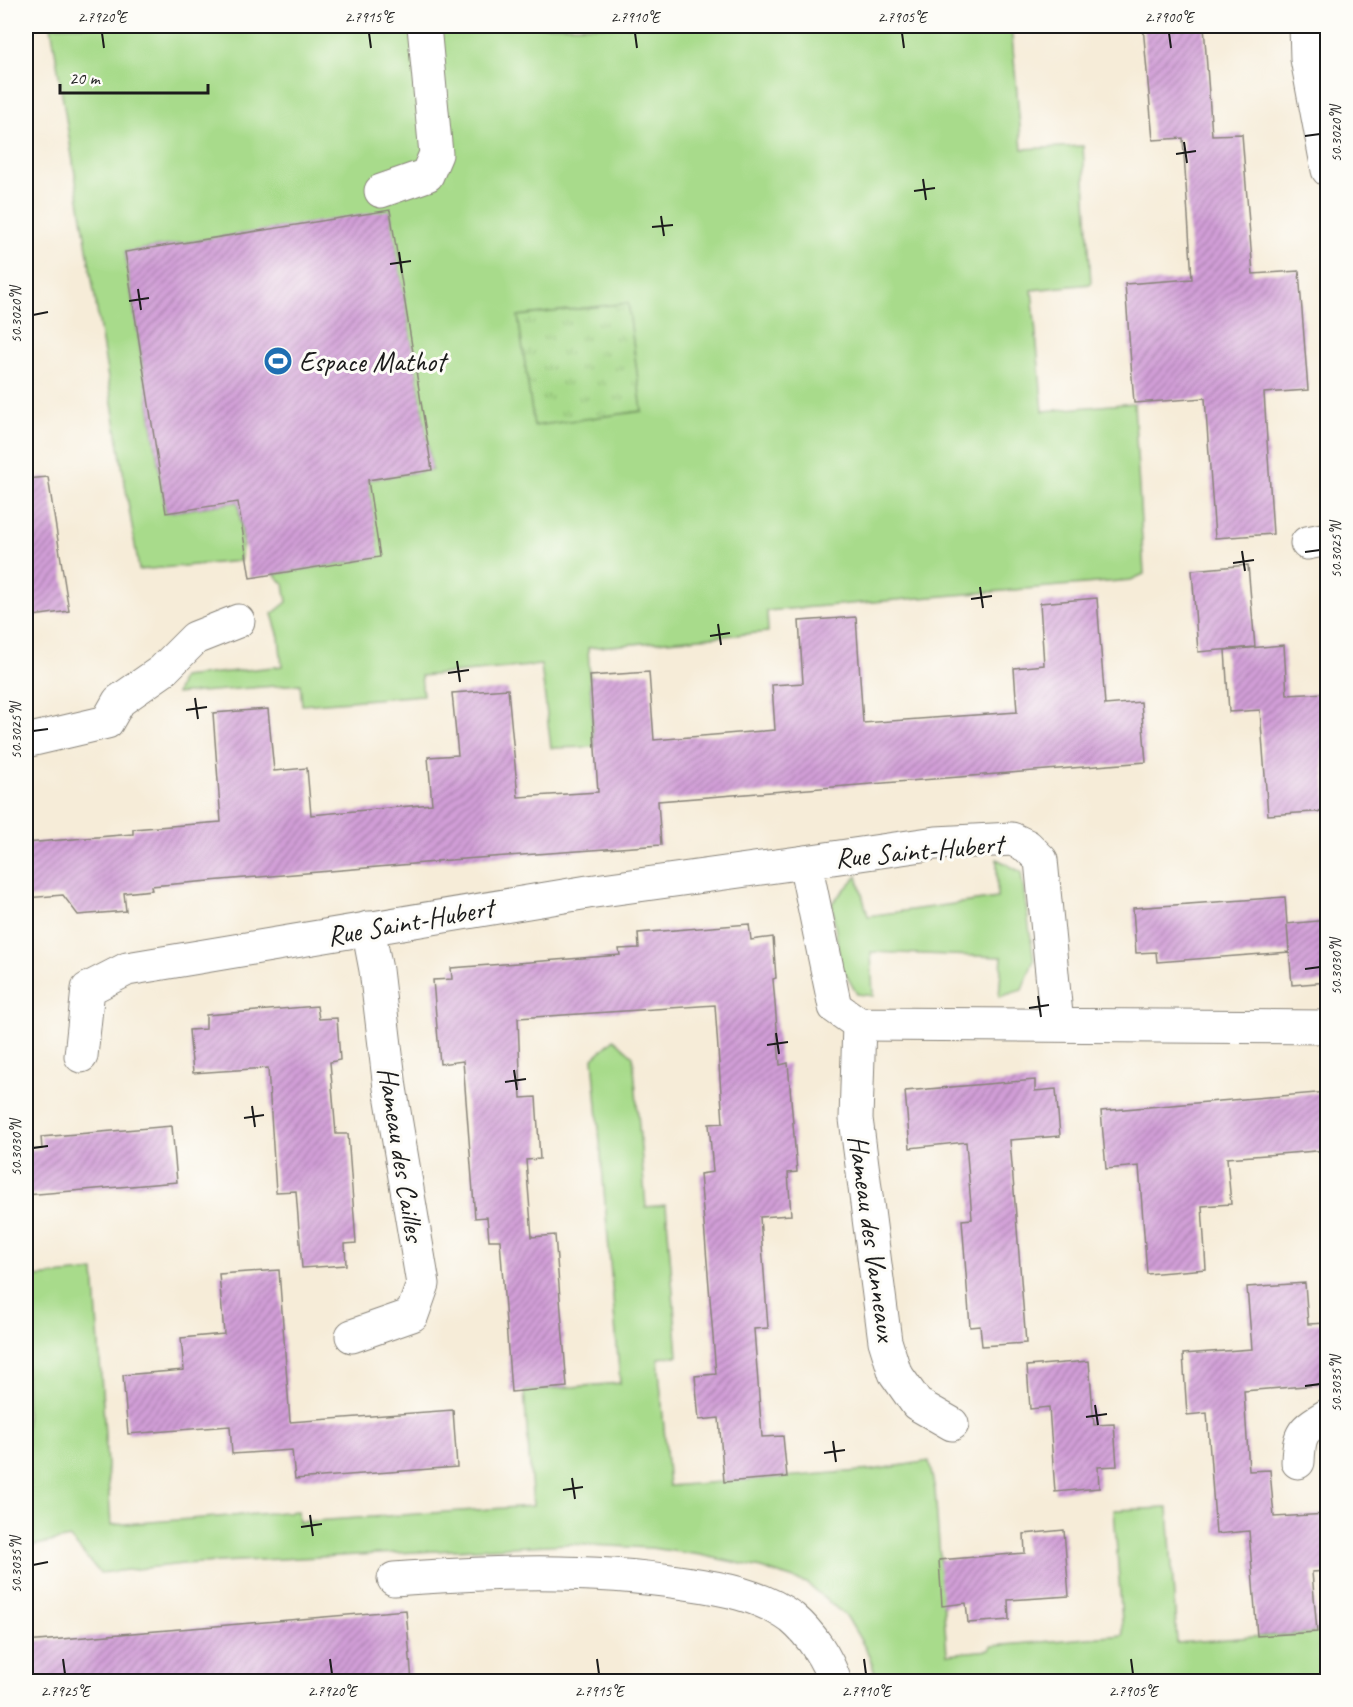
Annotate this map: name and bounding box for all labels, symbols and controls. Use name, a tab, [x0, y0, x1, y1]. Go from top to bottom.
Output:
text: 2.7920°E	[78, 8, 129, 27]
text: 2.7915°E	[345, 8, 396, 27]
text: 2.7910°E	[611, 8, 662, 27]
text: 2.7905°E	[878, 8, 929, 27]
text: 2.7900°E	[1145, 8, 1196, 27]
scale bar	[60, 57, 208, 95]
text: 20 m	[69, 67, 102, 89]
text: 50.3020°N	[1327, 103, 1346, 162]
text: 50.3020°N	[7, 284, 26, 343]
place label: Espace Mathot	[299, 344, 449, 379]
sports icon: Espace Mathot	[262, 345, 294, 377]
text: 50.3025°N	[1327, 519, 1346, 578]
text: 50.3025°N	[7, 700, 26, 759]
street label: Rue Saint-Hubert	[834, 825, 1008, 875]
street label: Rue Saint-Hubert	[324, 889, 500, 953]
text: 50.3030°N	[1327, 936, 1346, 995]
street label: Hameau des Cailles	[370, 1064, 433, 1246]
text: 50.3030°N	[7, 1117, 26, 1176]
street label: Hameau des Vanneaux	[841, 1133, 905, 1346]
text: 50.3035°N	[1327, 1353, 1346, 1412]
text: 50.3035°N	[7, 1534, 26, 1593]
text: 2.7925°E	[41, 1682, 92, 1701]
text: 2.7920°E	[308, 1682, 359, 1701]
text: 2.7915°E	[575, 1682, 626, 1701]
text: 2.7910°E	[842, 1682, 893, 1701]
text: 2.7905°E	[1109, 1682, 1160, 1701]

